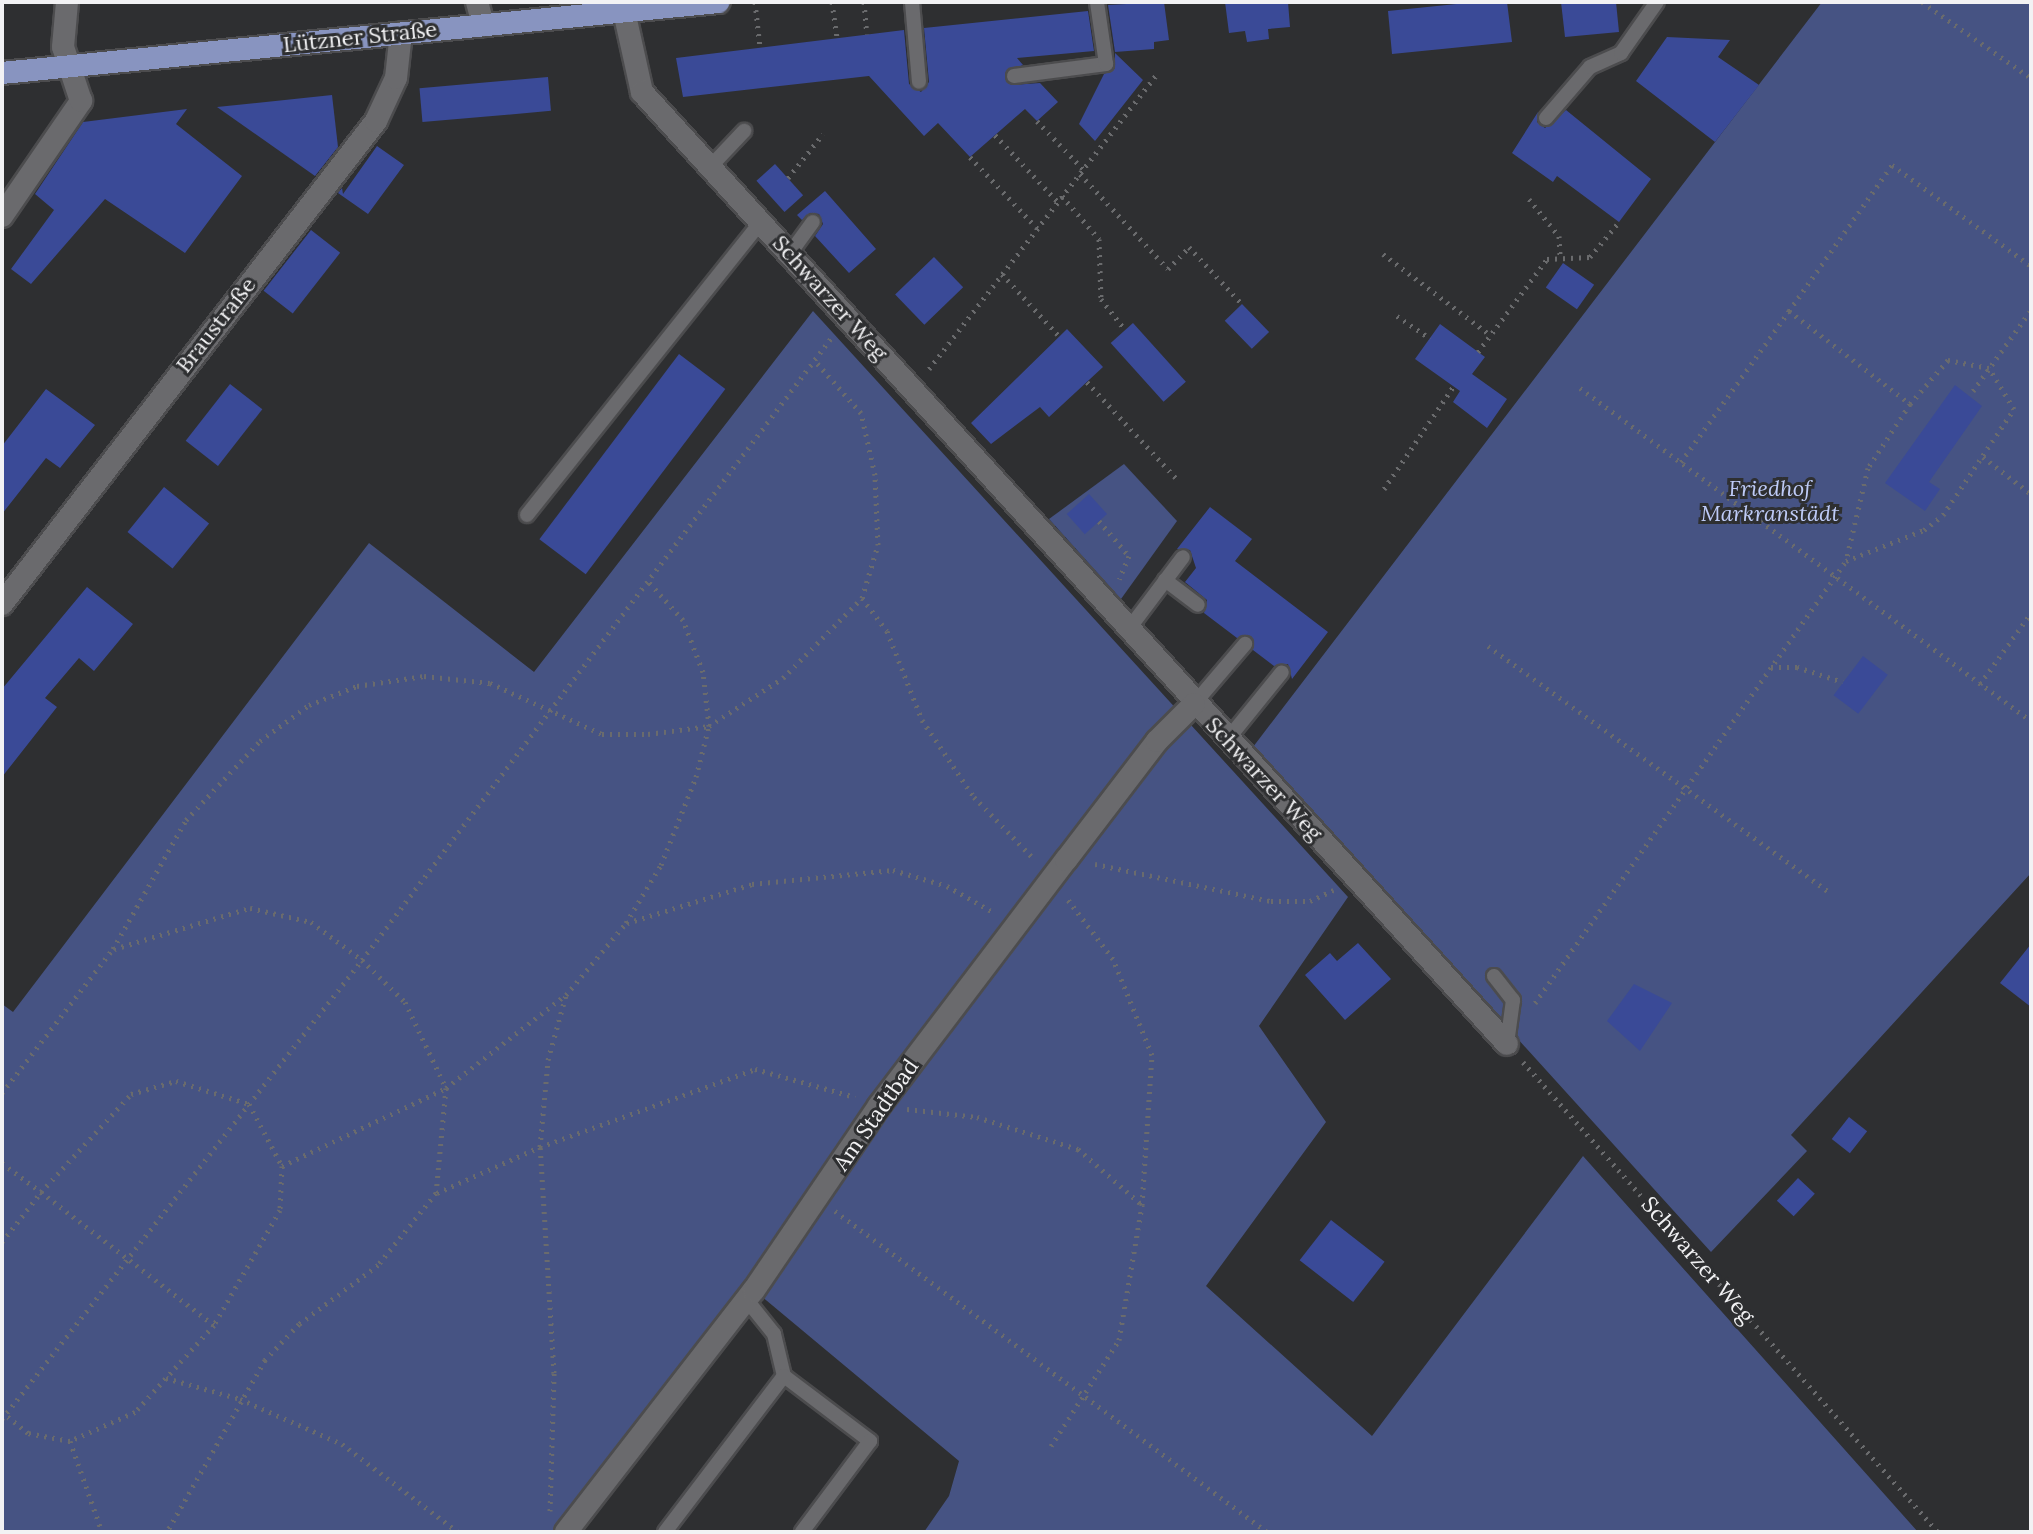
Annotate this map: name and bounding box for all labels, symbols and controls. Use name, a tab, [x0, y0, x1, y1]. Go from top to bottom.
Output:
street label: Lützner Straße	[282, 16, 438, 58]
street label: Schwarzer Weg	[767, 230, 893, 366]
street label: Braustraße	[171, 272, 261, 378]
park label: Friedhof Markranstädt	[1701, 475, 1839, 526]
street label: Schwarzer Weg	[1200, 712, 1328, 846]
street label: Am Stadtbad	[828, 1054, 924, 1176]
street label: Schwarzer Weg	[1636, 1191, 1760, 1329]

